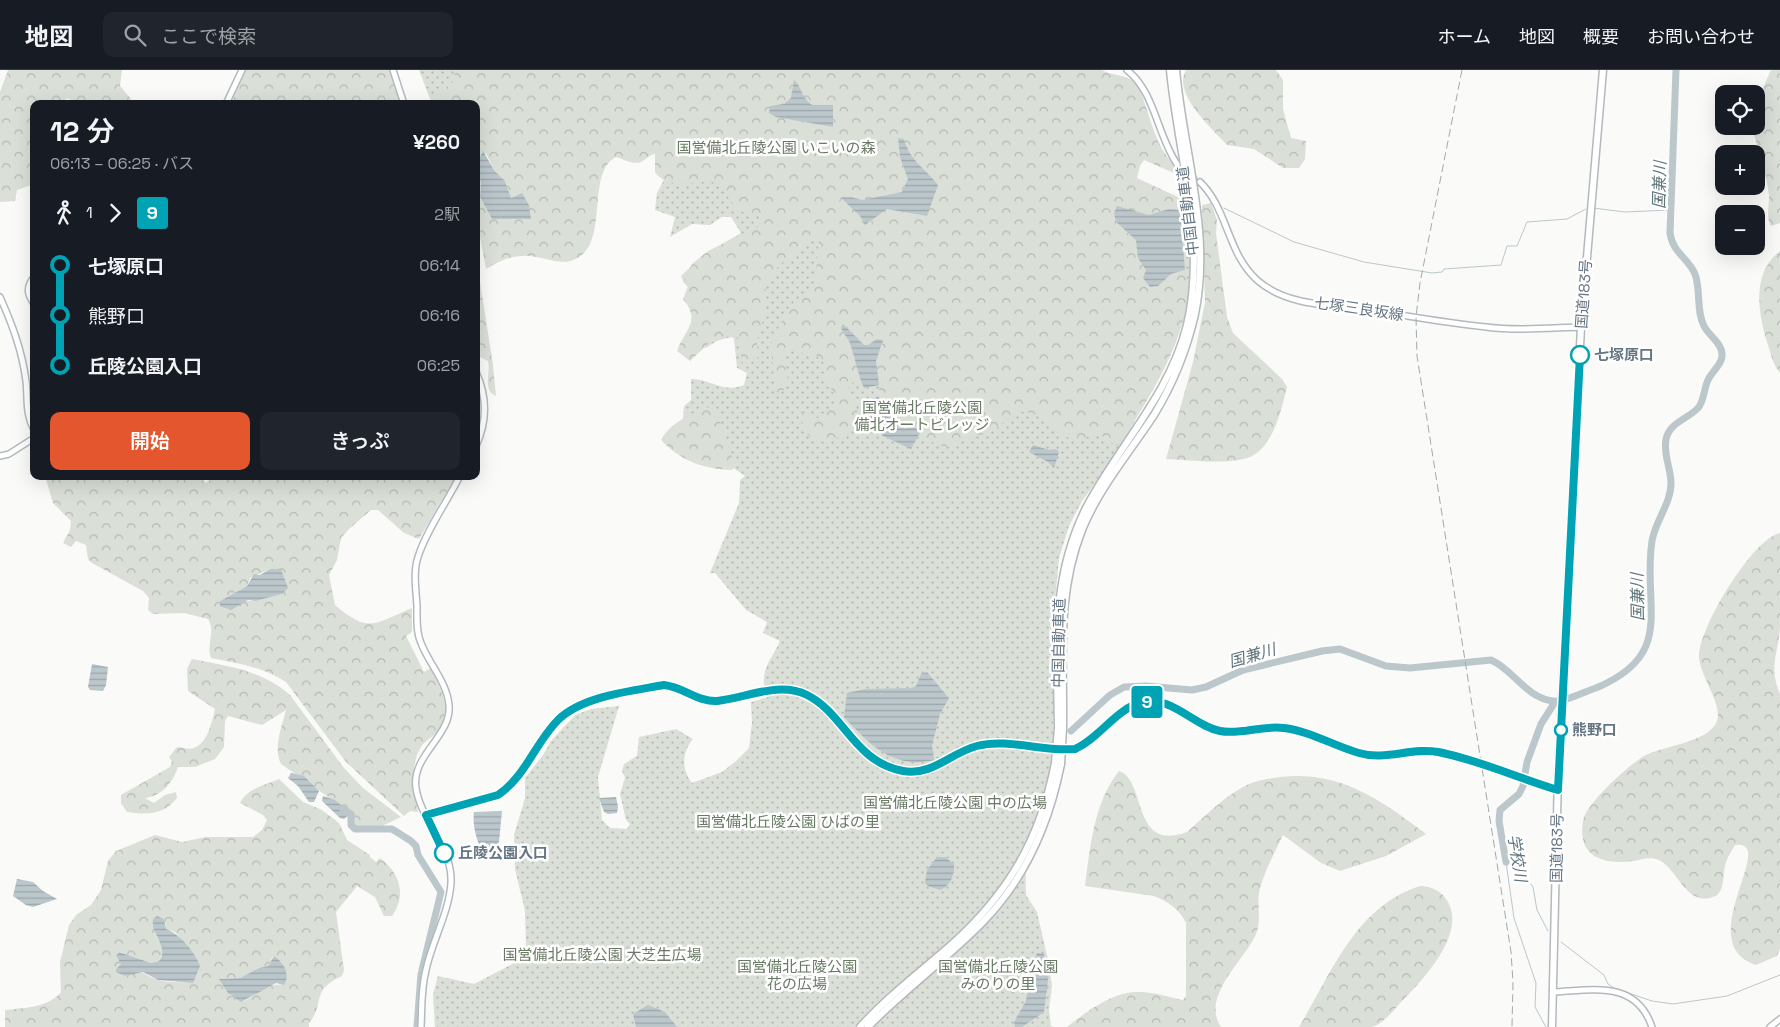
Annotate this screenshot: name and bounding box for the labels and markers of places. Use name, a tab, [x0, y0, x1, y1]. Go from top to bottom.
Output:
marker: 七塚原口	[1570, 345, 1590, 365]
place label: 七塚原口	[1594, 345, 1654, 364]
place label: 熊野口	[1572, 720, 1617, 739]
marker: 熊野口	[1554, 723, 1568, 737]
marker: 丘陵公園入口	[434, 843, 454, 863]
place label: 丘陵公園入口	[458, 843, 548, 862]

